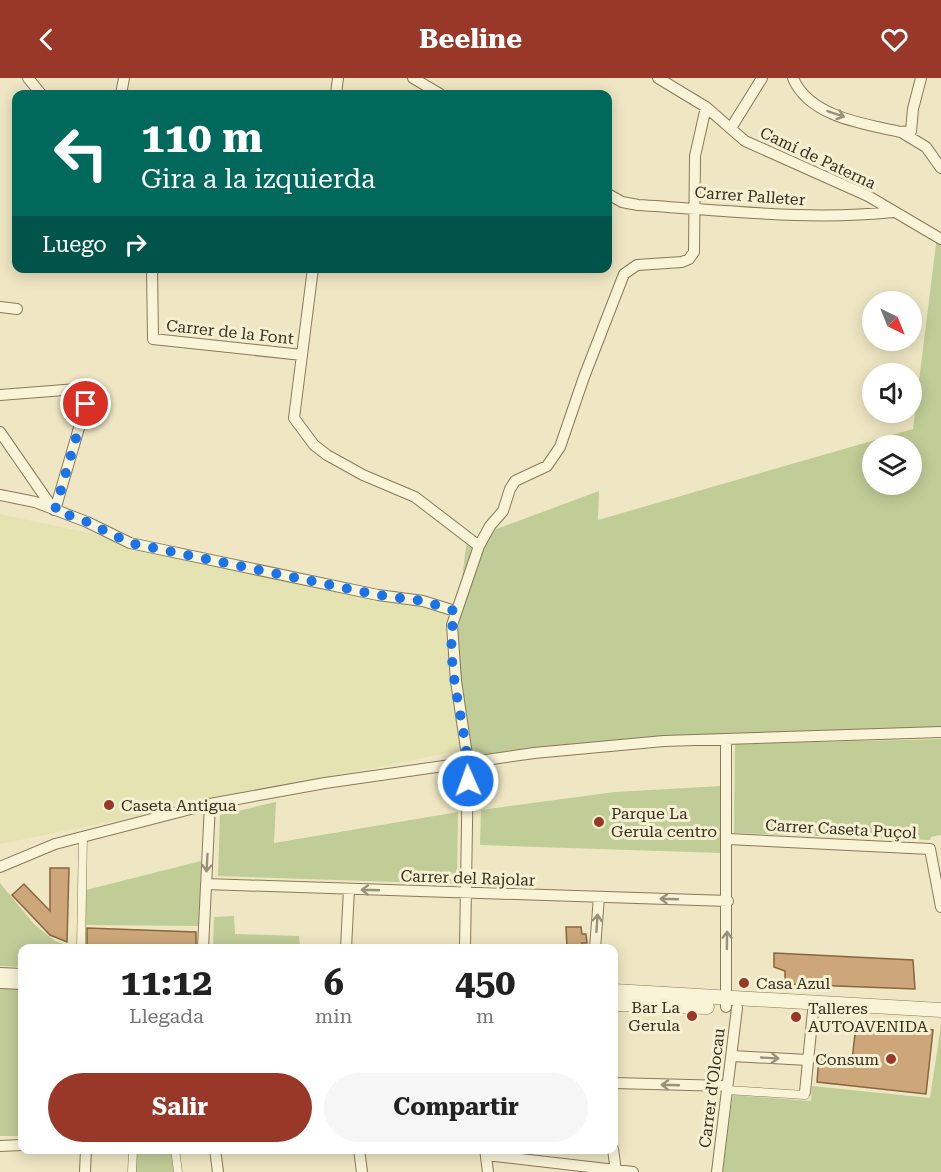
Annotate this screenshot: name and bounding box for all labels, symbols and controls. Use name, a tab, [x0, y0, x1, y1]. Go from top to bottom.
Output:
icon: back	[30, 23, 63, 56]
text: Beeline	[419, 23, 522, 55]
icon: heart	[878, 23, 911, 56]
one-way arrow	[826, 110, 845, 121]
text: 110 m	[141, 113, 263, 162]
icon: left	[42, 114, 120, 192]
street label: Camí de Paterna	[757, 123, 879, 193]
text: Gira a la izquierda	[141, 163, 376, 195]
street label: Carrer Palleter	[694, 183, 806, 209]
icon: right	[119, 228, 152, 261]
text: Luego	[42, 232, 107, 257]
north arrow	[862, 291, 922, 351]
map controls	[862, 291, 922, 495]
street label: Carrer de la Font	[165, 316, 295, 348]
button: sound	[862, 363, 922, 423]
pin	[60, 378, 111, 429]
icon: arrive	[69, 387, 102, 420]
button: layers	[862, 435, 922, 495]
position arrow	[436, 749, 500, 813]
place label: Caseta Antigua	[121, 796, 237, 815]
marker: Caseta Antigua	[102, 798, 116, 812]
place label: Parque La Gerula centro	[611, 804, 717, 841]
marker: Parque La Gerula centro	[592, 815, 606, 829]
street label: Carrer Caseta Puçol	[765, 816, 917, 842]
one-way arrow	[202, 852, 213, 872]
street label: Carrer del Rajolar	[400, 866, 536, 890]
one-way arrow	[360, 884, 380, 895]
one-way arrow	[660, 894, 680, 905]
one-way arrow	[592, 913, 603, 933]
one-way arrow	[722, 931, 733, 951]
text: 11:12	[121, 962, 212, 1004]
text: 6	[324, 962, 344, 1004]
text: 450	[455, 962, 515, 1004]
place label: Casa Azul	[756, 974, 830, 993]
marker: Casa Azul	[737, 976, 751, 990]
place label: Bar La Gerula	[628, 998, 680, 1035]
place label: Talleres AUTOAVENIDA	[808, 999, 929, 1036]
text: Llegada	[129, 1004, 204, 1028]
text: min	[315, 1004, 352, 1028]
text: m	[476, 1004, 494, 1028]
marker: Bar La Gerula	[685, 1009, 699, 1023]
marker: Talleres AUTOAVENIDA	[789, 1010, 803, 1024]
street label: Carrer d'Olocau	[695, 1027, 729, 1149]
place label: Consum	[815, 1050, 879, 1069]
one-way arrow	[760, 1052, 780, 1063]
marker: Consum	[884, 1052, 898, 1066]
button: Salir	[48, 1073, 312, 1142]
button: Compartir	[324, 1073, 588, 1142]
one-way arrow	[661, 1079, 681, 1091]

